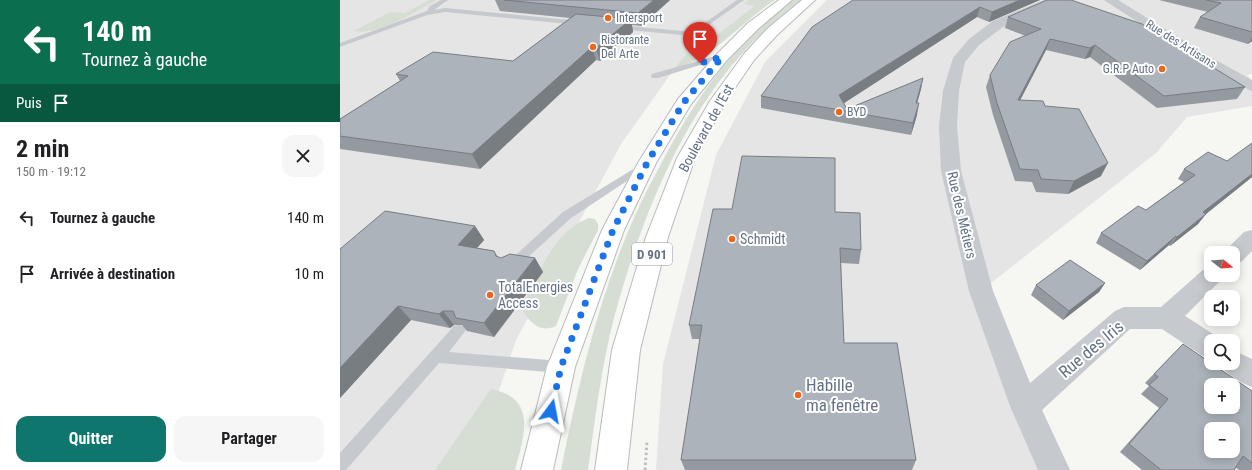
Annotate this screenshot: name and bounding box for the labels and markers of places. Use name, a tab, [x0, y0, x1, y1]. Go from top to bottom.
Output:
place label: Intersport	[616, 11, 663, 25]
marker: Intersport	[603, 13, 613, 23]
pin	[683, 22, 717, 63]
place label: Ristorante Del Arte	[601, 33, 650, 61]
marker: Ristorante Del Arte	[588, 42, 598, 52]
place label: G.R.P Auto	[1103, 62, 1154, 76]
marker: G.R.P Auto	[1157, 64, 1167, 74]
place label: BYD	[847, 105, 867, 119]
marker: BYD	[834, 107, 844, 117]
place label: Schmidt	[740, 231, 785, 247]
marker: Schmidt	[727, 234, 737, 244]
place label: TotalEnergies Access	[498, 279, 573, 311]
marker: TotalEnergies Access	[485, 290, 495, 300]
place label: Habille ma fenêtre	[806, 375, 878, 415]
marker: Habille ma fenêtre	[793, 390, 803, 400]

